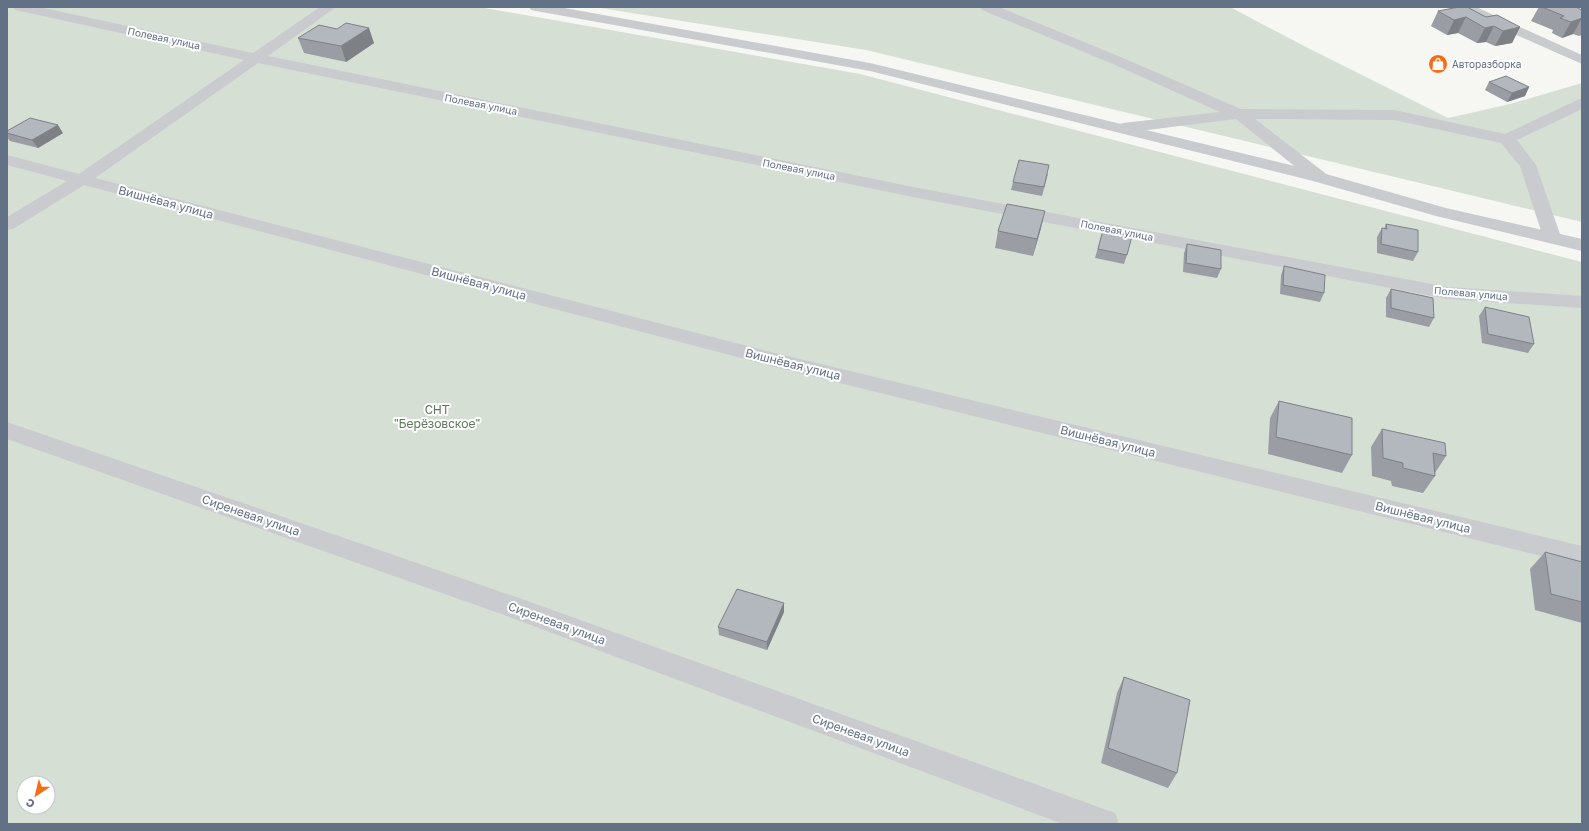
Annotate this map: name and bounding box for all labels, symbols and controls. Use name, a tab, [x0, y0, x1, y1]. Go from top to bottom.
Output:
street label: Полевая улица	[127, 24, 201, 52]
shop icon: Авторазборка	[1427, 53, 1449, 75]
place label: Авторазборка	[1452, 58, 1522, 70]
street label: Полевая улица	[444, 91, 518, 117]
street label: Полевая улица	[762, 156, 836, 182]
street label: Вишнёвая улица	[117, 182, 215, 222]
street label: Полевая улица	[1080, 217, 1154, 243]
street label: Вишнёвая улица	[430, 263, 528, 303]
street label: Полевая улица	[1434, 284, 1508, 302]
street label: Вишнёвая улица	[744, 345, 842, 383]
park label: СНТ "Берёзовское"	[394, 402, 480, 431]
street label: Вишнёвая улица	[1059, 422, 1157, 460]
street label: Сиреневая улица	[200, 491, 302, 539]
street label: Вишнёвая улица	[1374, 498, 1472, 536]
street label: Сиреневая улица	[506, 598, 608, 648]
street label: Сиреневая улица	[810, 710, 912, 760]
north arrow	[16, 775, 56, 815]
text: С	[23, 796, 37, 811]

